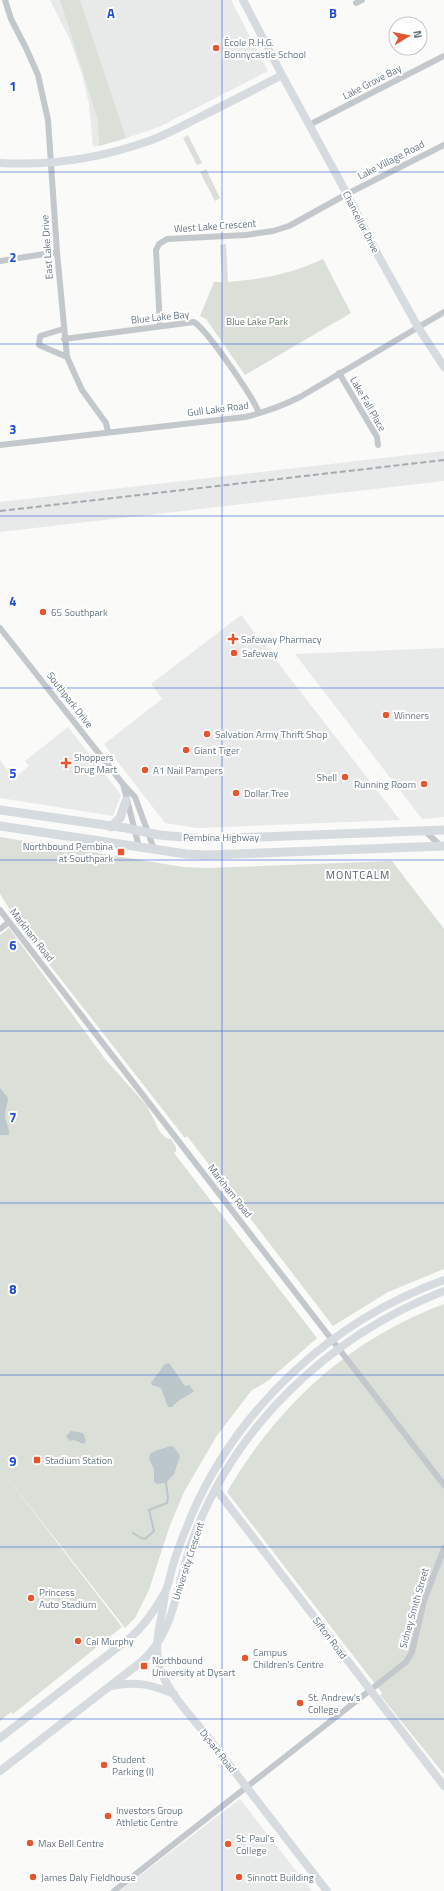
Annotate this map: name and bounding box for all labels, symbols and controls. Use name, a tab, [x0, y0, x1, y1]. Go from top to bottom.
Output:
text: A	[107, 3, 115, 23]
text: B	[329, 3, 337, 23]
north arrow	[388, 16, 428, 56]
text: N	[409, 29, 426, 39]
place label: École R.H.G. Bonnycastle School	[224, 35, 306, 62]
marker: École R.H.G. Bonnycastle School	[211, 43, 221, 53]
street label: Lake Grove Bay	[340, 61, 404, 103]
text: 1	[9, 76, 17, 96]
street label: Lake Village Road	[355, 137, 427, 183]
street label: Chancellor Drive	[339, 188, 383, 256]
street label: East Lake Drive	[37, 214, 57, 280]
street label: West Lake Crescent	[173, 216, 257, 236]
text: 2	[9, 247, 17, 267]
street label: Blue Lake Bay	[130, 306, 190, 328]
park label: Blue Lake Park	[226, 314, 288, 329]
street label: Lake Fall Place	[346, 374, 390, 434]
street label: Gull Lake Road	[186, 398, 250, 420]
text: 3	[9, 419, 17, 439]
text: 4	[9, 591, 17, 611]
place label: 65 Southpark	[51, 605, 108, 620]
marker: 65 Southpark	[38, 607, 48, 617]
place label: Safeway Pharmacy	[241, 632, 322, 647]
marker: Safeway Pharmacy	[228, 634, 238, 644]
place label: Safeway	[242, 646, 278, 661]
marker: Safeway	[229, 648, 239, 658]
street label: Southpark Drive	[43, 669, 97, 731]
place label: Winners	[394, 708, 429, 723]
marker: Winners	[381, 710, 391, 720]
place label: Salvation Army Thrift Shop	[215, 727, 327, 742]
marker: Salvation Army Thrift Shop	[202, 729, 212, 739]
place label: Giant Tiger	[194, 743, 240, 758]
marker: Giant Tiger	[181, 745, 191, 755]
place label: Shoppers Drug Mart	[74, 750, 117, 777]
marker: Shoppers Drug Mart	[61, 758, 71, 768]
text: 5	[9, 763, 17, 783]
place label: A1 Nail Pampers	[153, 763, 223, 778]
marker: A1 Nail Pampers	[140, 765, 150, 775]
place label: Shell	[317, 770, 337, 785]
marker: Shell	[340, 772, 350, 782]
place label: Running Room	[354, 777, 416, 792]
marker: Running Room	[419, 779, 429, 789]
place label: Dollar Tree	[244, 786, 289, 801]
marker: Dollar Tree	[231, 788, 241, 798]
street label: Pembina Highway	[183, 830, 259, 845]
place label: Northbound Pembina at Southpark	[23, 839, 113, 866]
marker: Northbound Pembina at Southpark	[116, 847, 126, 857]
district label: MONTCALM	[326, 867, 390, 883]
street label: Markham Road	[6, 905, 58, 965]
text: 6	[9, 935, 17, 955]
text: 7	[9, 1107, 17, 1127]
street label: Markham Road	[204, 1161, 256, 1221]
text: 8	[9, 1279, 17, 1299]
text: 9	[9, 1451, 17, 1471]
place label: Stadium Station	[45, 1453, 112, 1468]
marker: Stadium Station	[32, 1455, 42, 1465]
street label: University Crescent	[168, 1520, 208, 1602]
street label: Sidney Smith Street	[395, 1566, 433, 1650]
place label: Princess Auto Stadium	[39, 1585, 96, 1612]
marker: Princess Auto Stadium	[26, 1593, 36, 1603]
street label: Sifton Road	[309, 1614, 351, 1662]
place label: Cal Murphy	[86, 1634, 134, 1649]
marker: Cal Murphy	[73, 1636, 83, 1646]
place label: Campus Children's Centre	[253, 1645, 324, 1672]
place label: Northbound University at Dysart	[152, 1653, 236, 1680]
marker: Campus Children's Centre	[240, 1653, 250, 1663]
marker: Northbound University at Dysart	[139, 1661, 149, 1671]
place label: St. Andrew’s College	[308, 1690, 361, 1717]
marker: St. Andrew’s College	[295, 1698, 305, 1708]
street label: Dysart Road	[196, 1726, 240, 1776]
place label: Student Parking (I)	[112, 1752, 154, 1779]
marker: Student Parking (I)	[99, 1760, 109, 1770]
place label: Investors Group Athletic Centre	[116, 1803, 183, 1830]
marker: Investors Group Athletic Centre	[103, 1811, 113, 1821]
place label: St. Paul's College	[236, 1831, 275, 1858]
place label: Max Bell Centre	[38, 1836, 104, 1851]
marker: Max Bell Centre	[25, 1838, 35, 1848]
marker: St. Paul's College	[223, 1839, 233, 1849]
place label: James Daly Fieldhouse	[41, 1870, 136, 1885]
place label: Sinnott Building	[247, 1870, 314, 1885]
marker: James Daly Fieldhouse	[28, 1872, 38, 1882]
marker: Sinnott Building	[234, 1872, 244, 1882]

